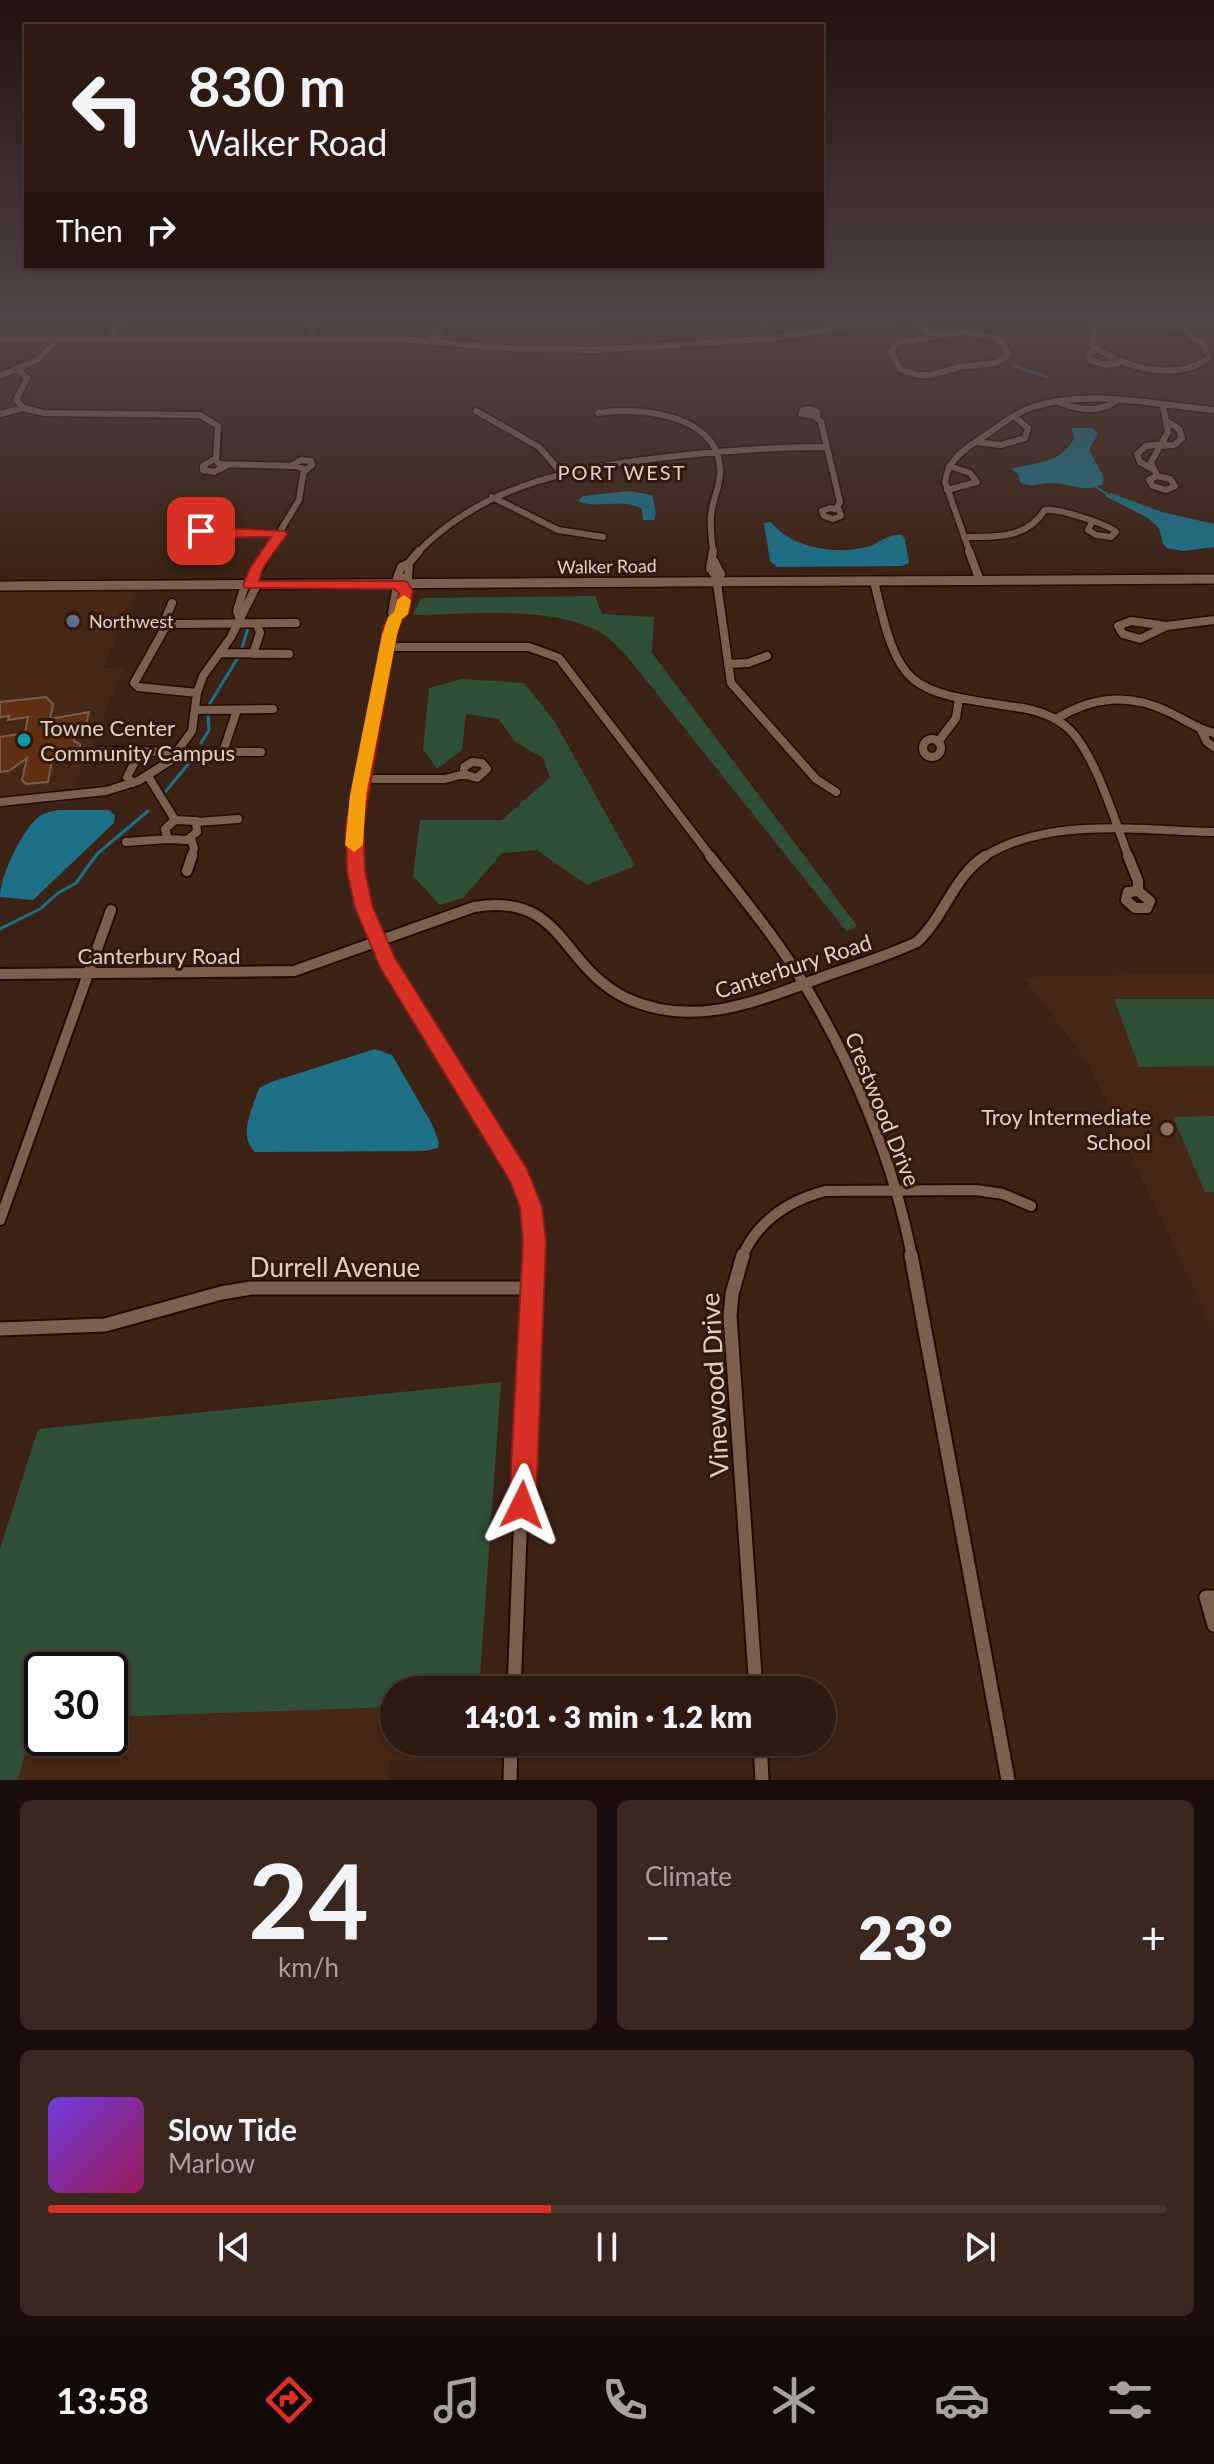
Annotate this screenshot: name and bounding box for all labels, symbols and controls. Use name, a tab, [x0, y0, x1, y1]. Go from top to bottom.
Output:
text: 830 m	[188, 52, 346, 119]
icon: left	[56, 56, 160, 160]
text: Walker Road	[188, 120, 387, 164]
icon: right	[139, 208, 183, 252]
text: Then	[56, 212, 123, 248]
district label: PORT WEST	[557, 460, 687, 484]
pin	[167, 497, 235, 565]
icon: arrive	[179, 509, 223, 553]
street label: Walker Road	[557, 554, 657, 578]
place label: Northwest	[89, 610, 174, 632]
marker: Northwest	[64, 612, 82, 630]
place label: Towne Center Community Campus	[40, 714, 235, 766]
marker: Towne Center Community Campus	[15, 731, 33, 749]
street label: Canterbury Road	[711, 928, 875, 1004]
street label: Canterbury Road	[77, 942, 241, 969]
street label: Crestwood Drive	[840, 1028, 926, 1190]
place label: Troy Intermediate School	[981, 1103, 1151, 1155]
marker: Troy Intermediate School	[1158, 1120, 1176, 1138]
street label: Durrell Avenue	[250, 1251, 420, 1283]
street label: Vinewood Drive	[693, 1292, 735, 1478]
position arrow	[480, 1463, 564, 1547]
speed limit sign: 30	[24, 1652, 128, 1756]
text: 14:01 · 3 min · 1.2 km	[464, 1698, 752, 1734]
text: 24	[248, 1836, 369, 1961]
text: Climate	[645, 1860, 732, 1892]
text: 23°	[858, 1901, 953, 1973]
text: −	[645, 1911, 671, 1963]
text: +	[1140, 1911, 1166, 1963]
text: km/h	[278, 1951, 339, 1983]
text: Slow Tide	[168, 2111, 297, 2147]
text: Marlow	[168, 2147, 255, 2179]
icon: previous	[212, 2225, 256, 2269]
icon: pause	[585, 2225, 629, 2269]
icon: next	[958, 2225, 1002, 2269]
icon: directions	[261, 2372, 317, 2428]
icon: music	[429, 2372, 485, 2428]
icon: phone	[597, 2372, 653, 2428]
icon: climate	[766, 2372, 822, 2428]
icon: car	[934, 2372, 990, 2428]
icon: filters	[1102, 2372, 1158, 2428]
text: 13:58	[56, 2378, 149, 2422]

